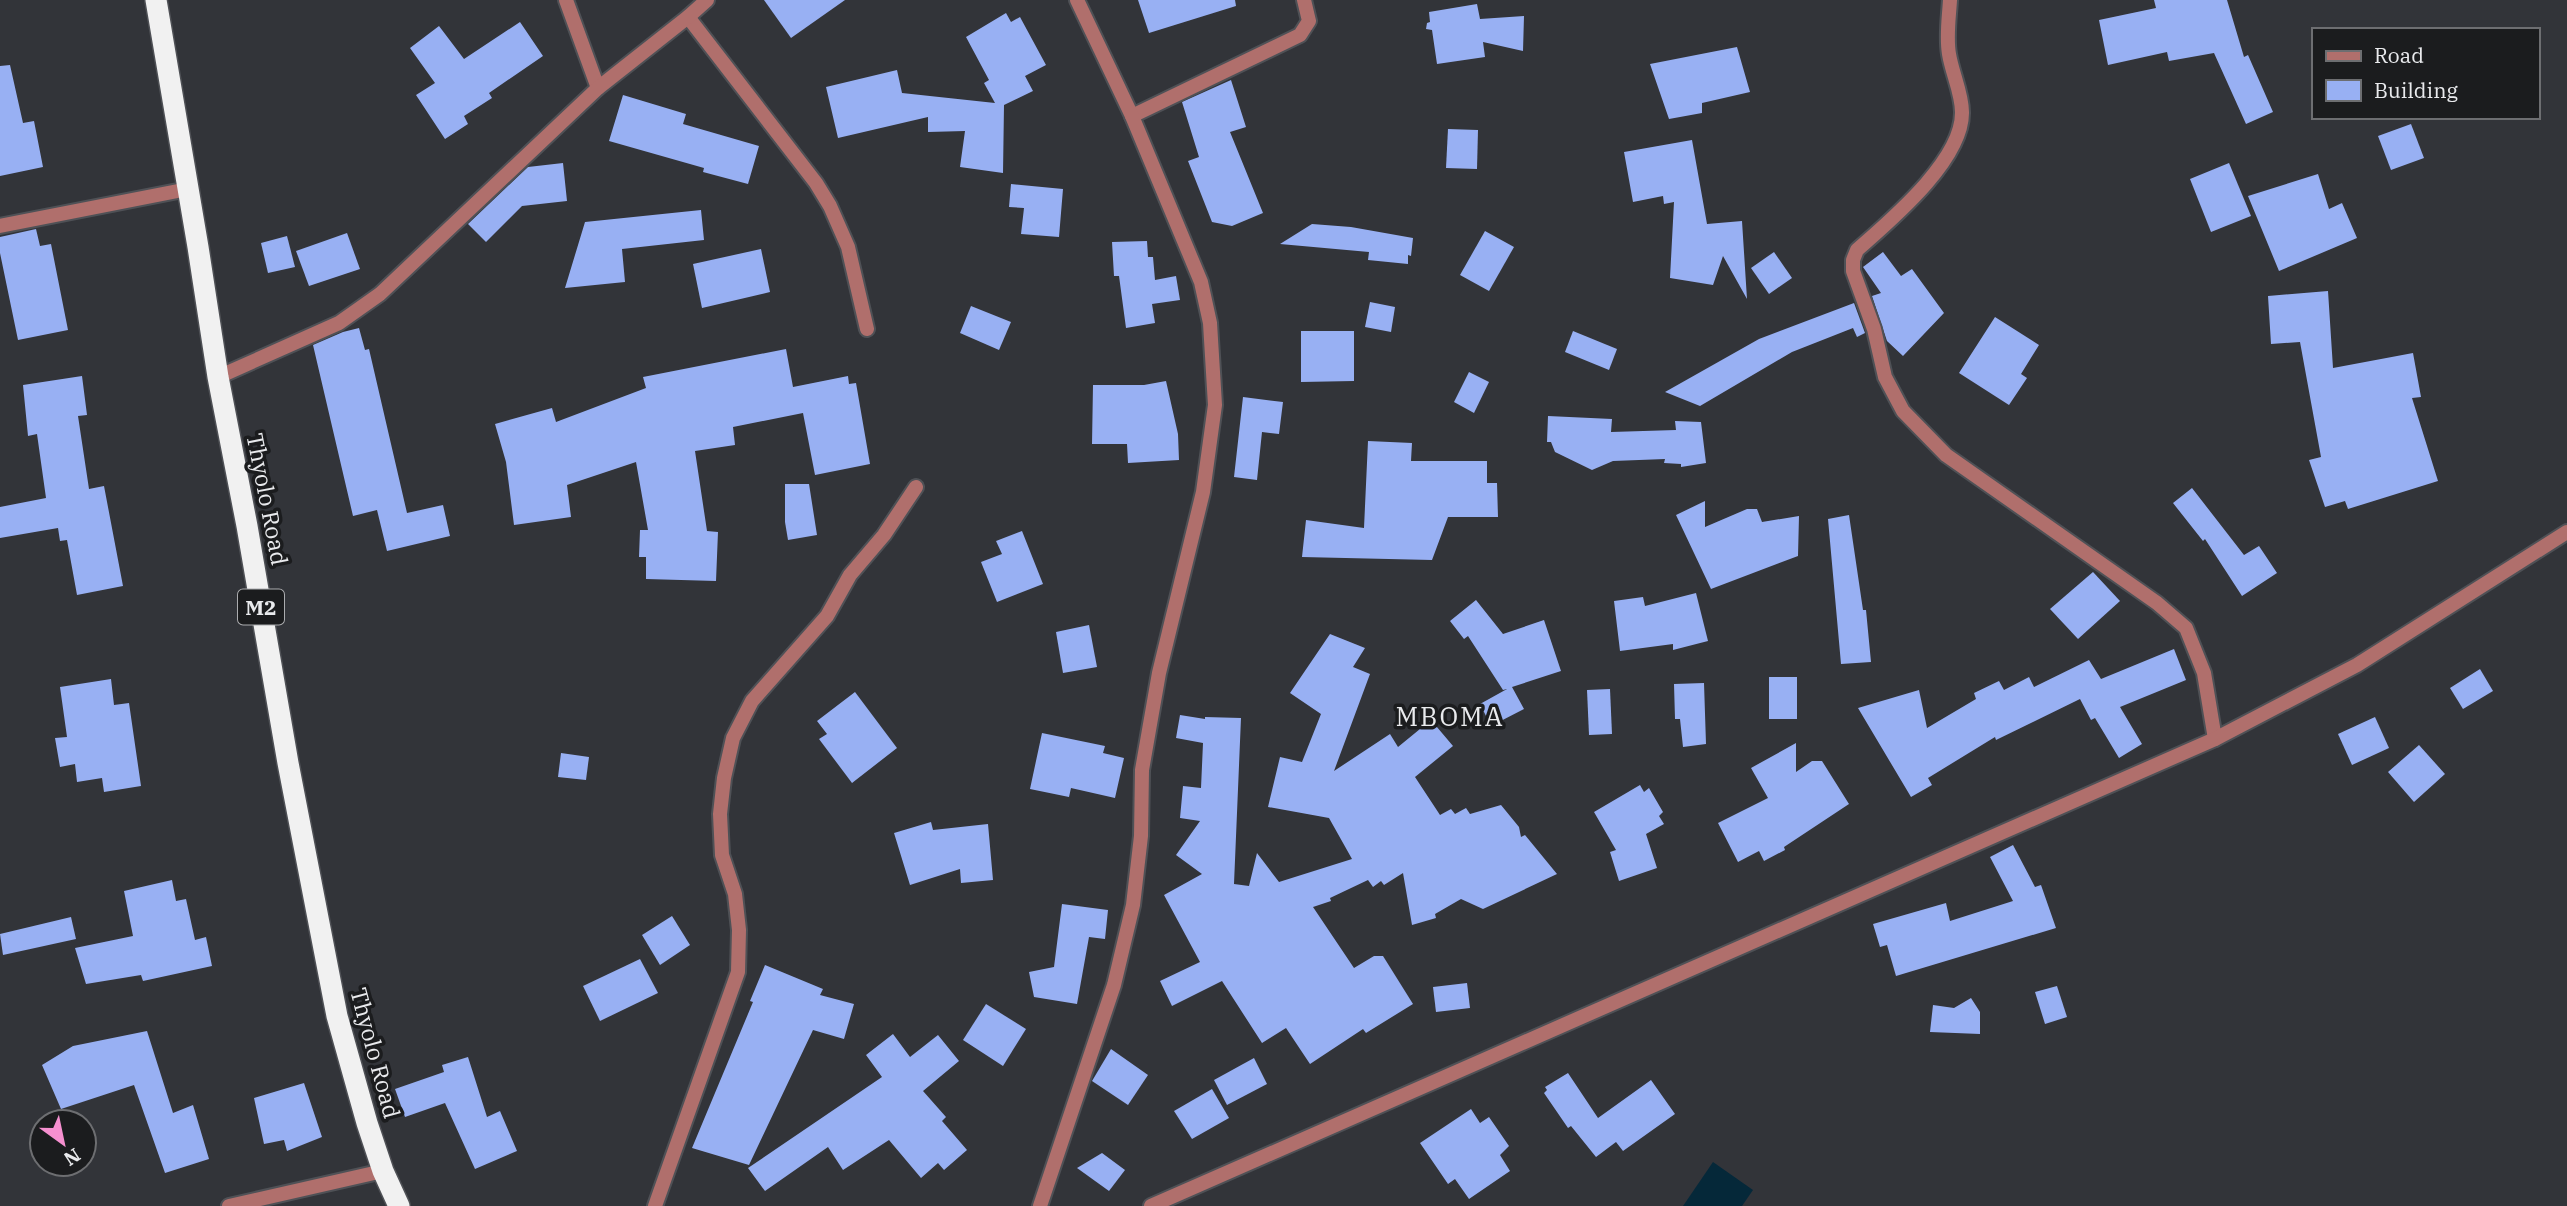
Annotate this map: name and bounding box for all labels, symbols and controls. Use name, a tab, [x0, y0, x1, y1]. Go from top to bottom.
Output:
legend	[2312, 28, 2539, 119]
text: Road	[2374, 41, 2424, 69]
text: Building	[2374, 76, 2459, 104]
street label: Thyolo Road	[240, 430, 296, 568]
road number: M2	[238, 590, 284, 624]
district label: MBOMA	[1395, 699, 1505, 733]
street label: Thyolo Road	[344, 984, 408, 1122]
north arrow	[28, 1108, 98, 1178]
text: N	[59, 1143, 85, 1171]

